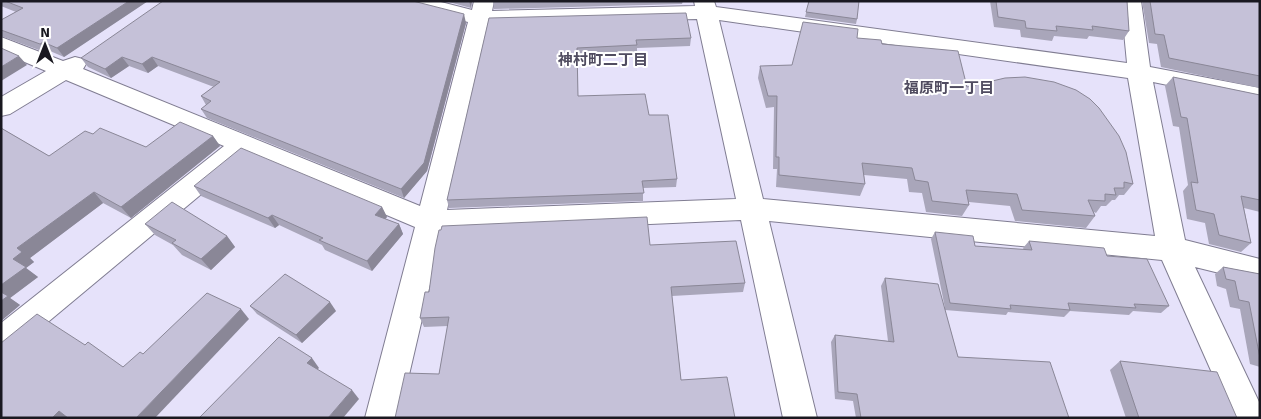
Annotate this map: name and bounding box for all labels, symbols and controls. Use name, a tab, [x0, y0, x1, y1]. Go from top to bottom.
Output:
north arrow	[20, 20, 70, 70]
text: N	[40, 24, 50, 41]
district label: 神村町二丁目	[557, 51, 648, 69]
district label: 福原町一丁目	[903, 79, 994, 97]

